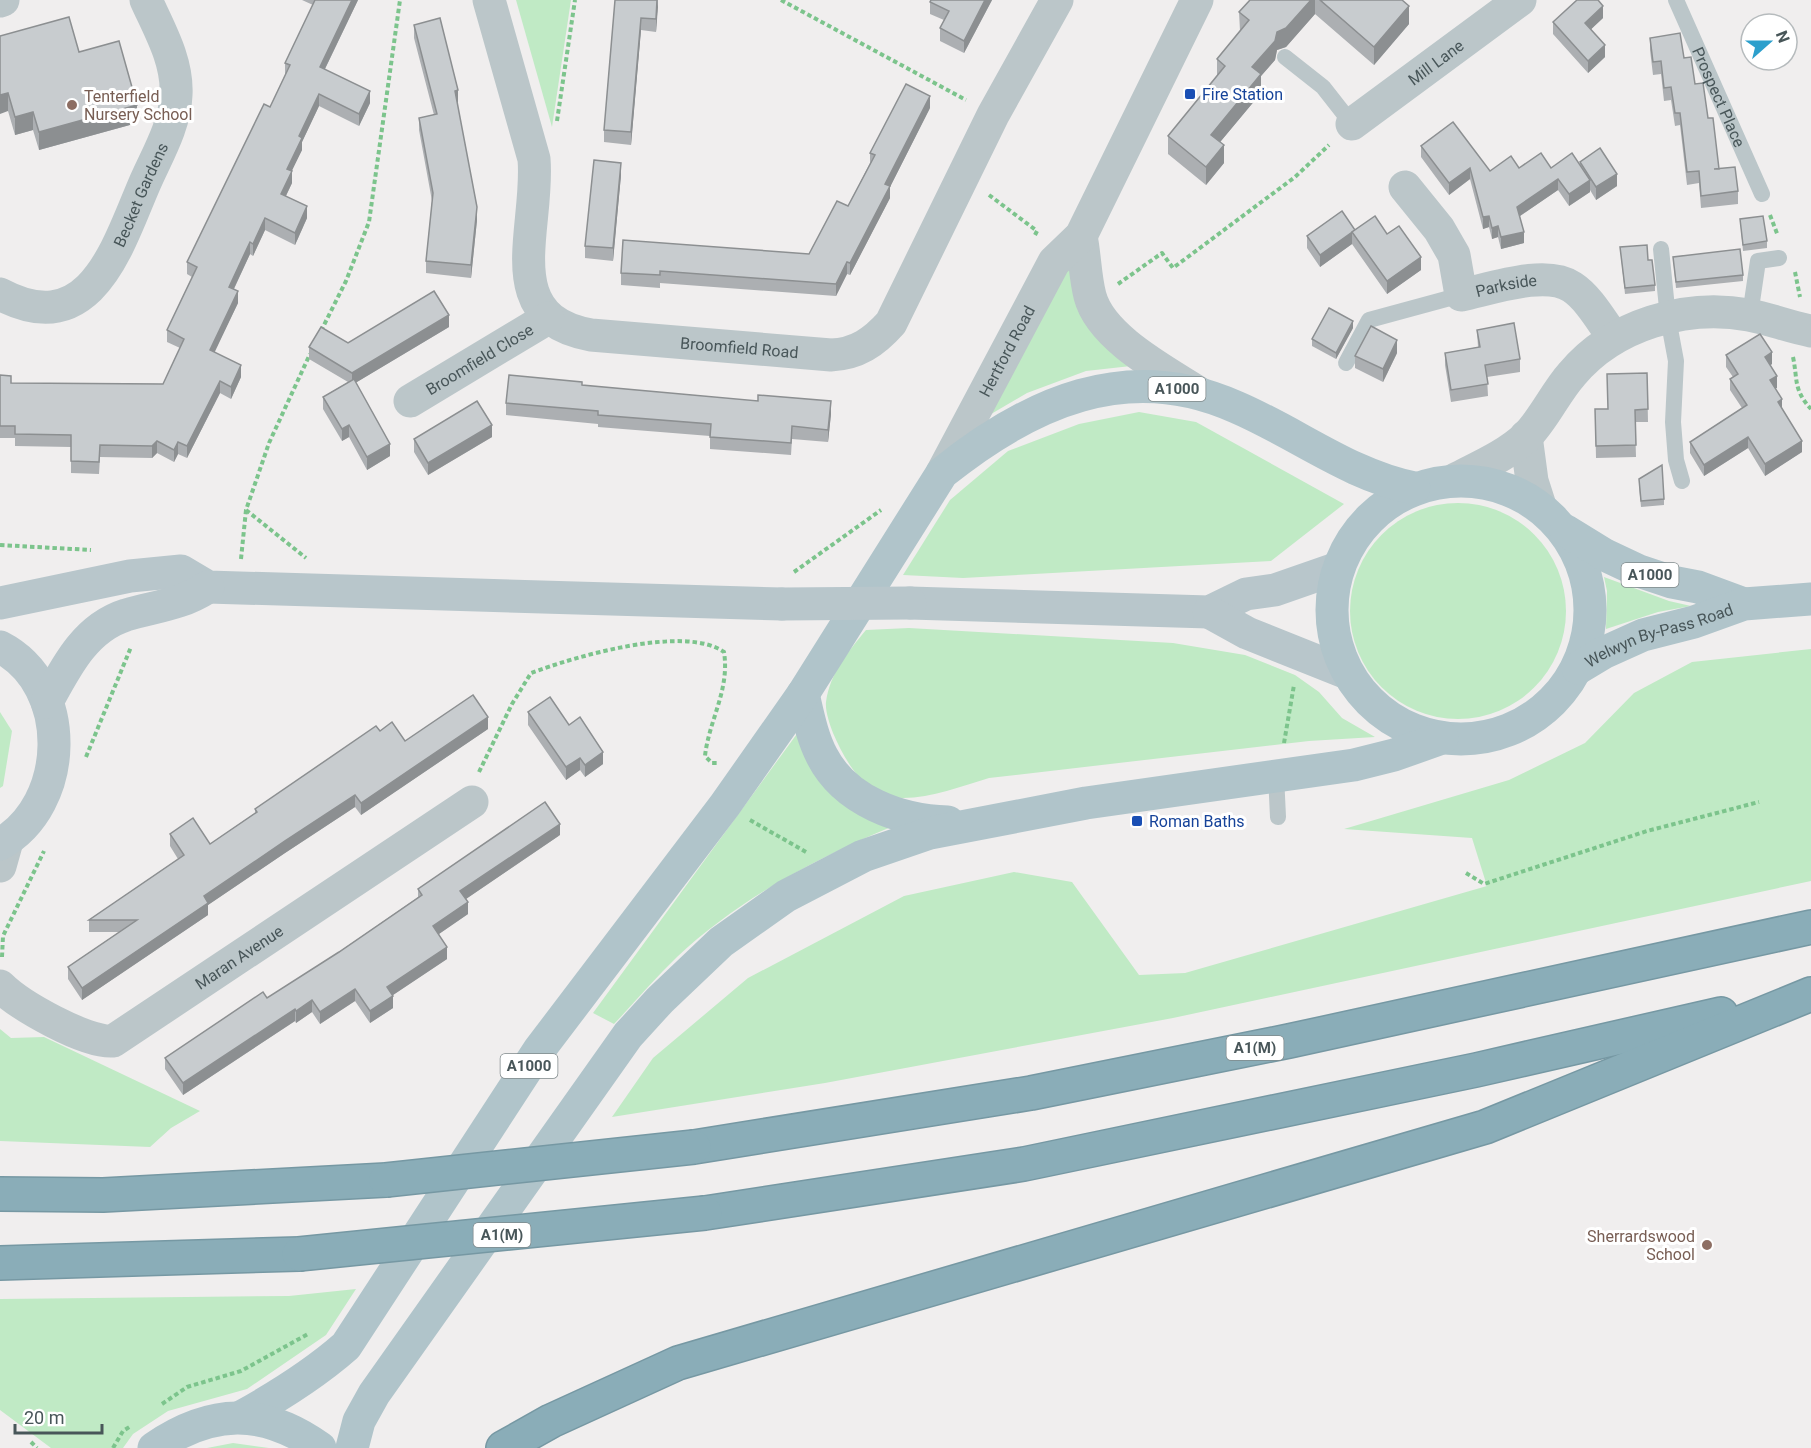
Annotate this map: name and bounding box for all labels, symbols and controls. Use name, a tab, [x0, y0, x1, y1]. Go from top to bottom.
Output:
north arrow	[1739, 12, 1799, 72]
text: N	[1772, 28, 1793, 45]
street label: Mill Lane	[1404, 36, 1467, 89]
street label: Prospect Place	[1689, 44, 1749, 150]
place label: Fire Station	[1202, 85, 1283, 104]
place label: Tenterfield Nursery School	[84, 87, 192, 124]
marker: Fire Station	[1183, 87, 1197, 101]
marker: Tenterfield Nursery School	[65, 98, 79, 112]
street label: Becket Gardens	[109, 140, 172, 250]
street label: Parkside	[1473, 270, 1537, 301]
street label: Hertford Road	[975, 302, 1039, 400]
street label: Broomfield Close	[422, 320, 537, 399]
street label: Broomfield Road	[680, 333, 799, 362]
road number: A1000	[1148, 377, 1206, 401]
road number: A1000	[1622, 563, 1678, 587]
street label: Welwyn By-Pass Road	[1581, 599, 1735, 671]
place label: Roman Baths	[1149, 812, 1245, 831]
marker: Roman Baths	[1130, 814, 1144, 828]
street label: Maran Avenue	[191, 921, 287, 993]
road number: A1(M)	[1226, 1036, 1284, 1060]
road number: A1000	[500, 1054, 558, 1078]
road number: A1(M)	[474, 1223, 530, 1247]
place label: Sherrardswood School	[1587, 1227, 1695, 1264]
marker: Sherrardswood School	[1700, 1238, 1714, 1252]
scale bar	[15, 1397, 102, 1435]
text: 20 m	[24, 1407, 64, 1428]

